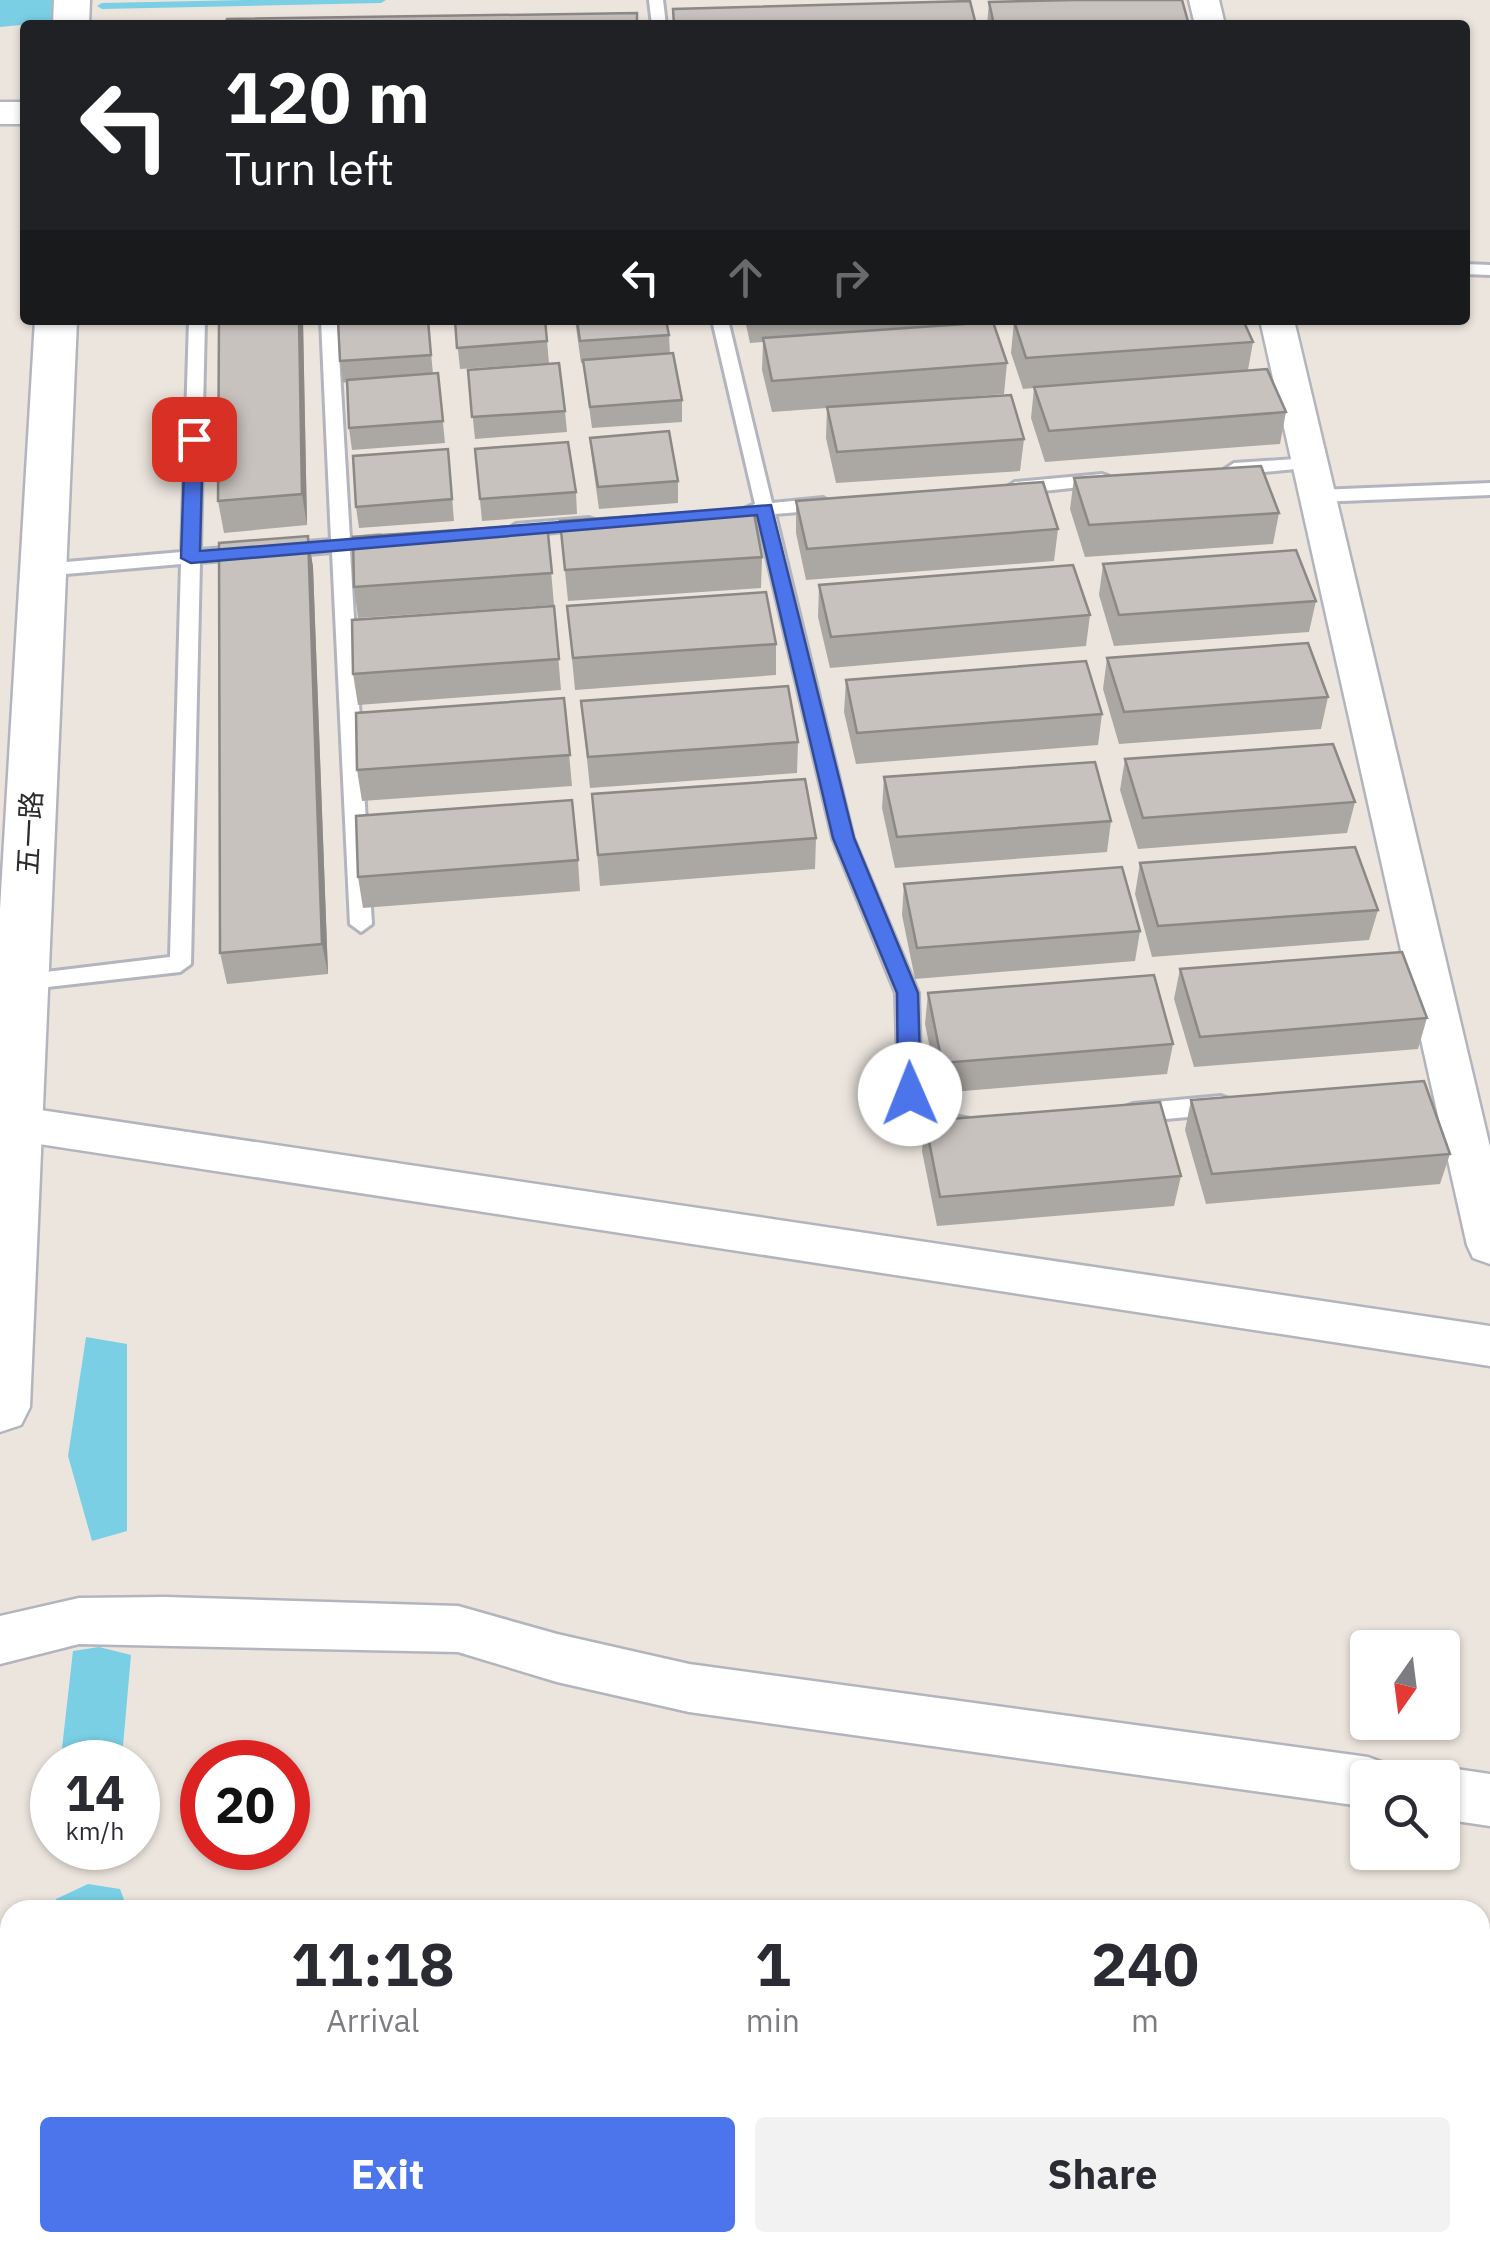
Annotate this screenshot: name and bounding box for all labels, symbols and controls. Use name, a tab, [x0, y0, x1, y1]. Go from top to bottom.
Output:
text: 120 m	[225, 51, 430, 142]
icon: left	[60, 60, 190, 190]
text: Turn left	[225, 139, 394, 197]
icon: left	[613, 250, 668, 305]
icon: ahead	[718, 250, 773, 305]
icon: right	[823, 250, 878, 305]
pin	[152, 397, 237, 482]
icon: arrive	[167, 412, 222, 467]
street label: 五一路	[8, 790, 50, 876]
position arrow	[858, 1042, 962, 1146]
north arrow	[1350, 1630, 1460, 1740]
map controls	[1350, 1630, 1460, 1870]
speed limit sign: 20	[180, 1740, 310, 1870]
text: 14	[65, 1760, 125, 1825]
button: search	[1350, 1760, 1460, 1870]
text: km/h	[66, 1814, 124, 1847]
text: 11:18	[291, 1924, 455, 2003]
text: 1	[755, 1924, 791, 2003]
text: 240	[1091, 1924, 1199, 2003]
text: Arrival	[326, 1999, 420, 2041]
text: min	[746, 1999, 800, 2041]
text: m	[1131, 1999, 1159, 2041]
button: Exit	[40, 2117, 735, 2232]
button: Share	[755, 2117, 1450, 2232]

